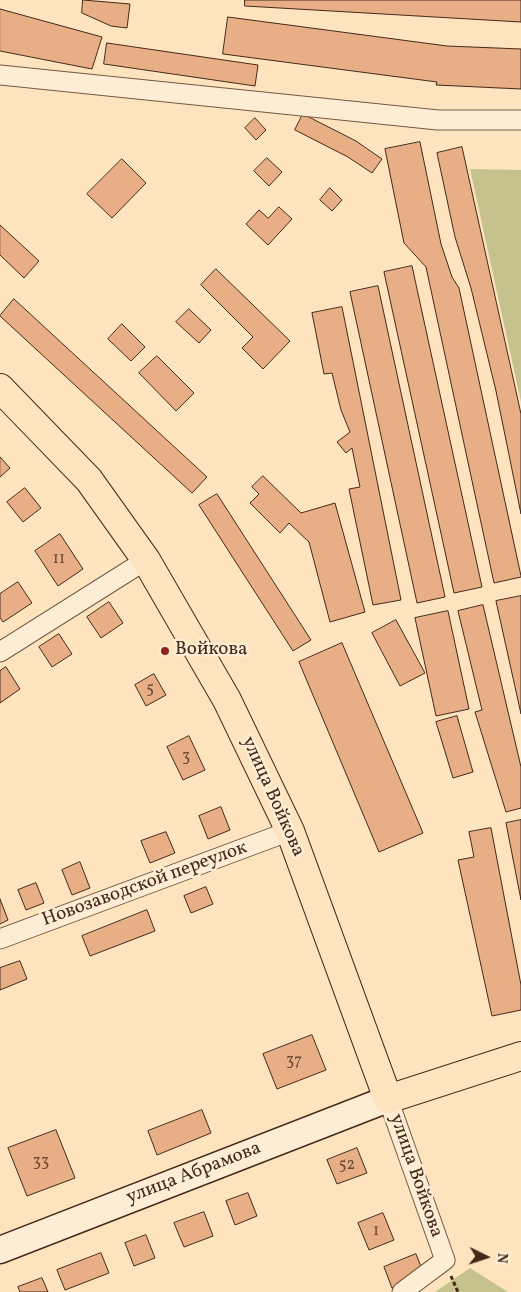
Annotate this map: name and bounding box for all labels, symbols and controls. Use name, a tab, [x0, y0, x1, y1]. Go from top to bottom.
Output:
house number: 11	[53, 550, 65, 570]
place label: Войкова	[175, 640, 248, 662]
marker: Войкова	[159, 645, 171, 657]
house number: 5	[146, 680, 154, 700]
street label: улица Войкова	[235, 733, 309, 861]
house number: 3	[182, 748, 190, 768]
street label: Новозаводской переулок	[40, 837, 250, 933]
house number: 37	[286, 1052, 302, 1072]
street label: улица Войкова	[383, 1111, 447, 1241]
street label: улица Абрамова	[123, 1138, 265, 1210]
house number: 33	[33, 1153, 49, 1173]
house number: 52	[339, 1156, 355, 1176]
house number: 1	[373, 1222, 379, 1242]
north arrow	[461, 1232, 511, 1282]
text: N	[492, 1252, 511, 1264]

